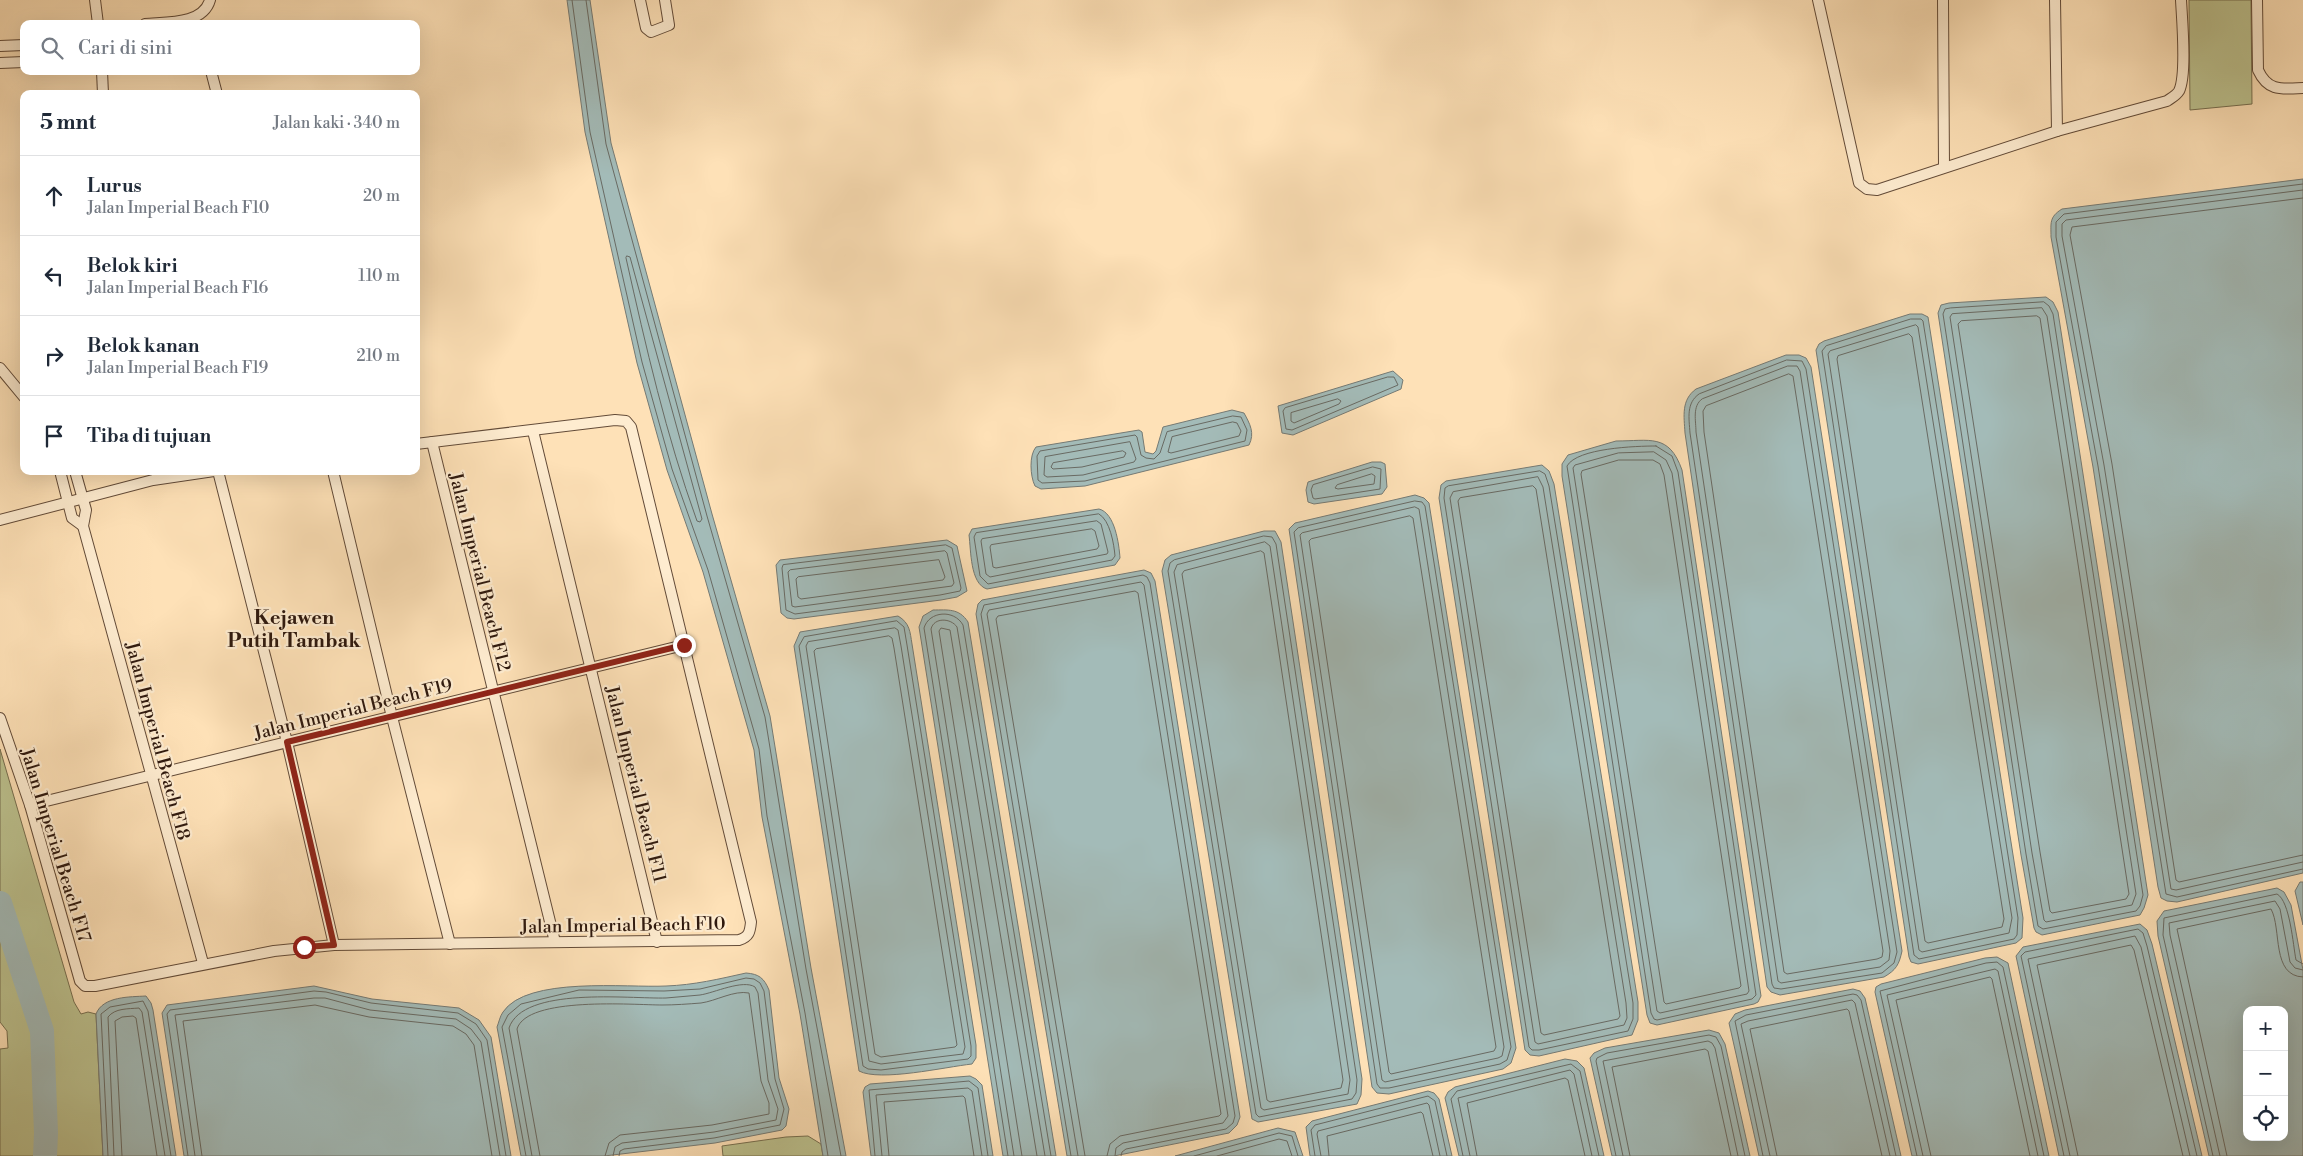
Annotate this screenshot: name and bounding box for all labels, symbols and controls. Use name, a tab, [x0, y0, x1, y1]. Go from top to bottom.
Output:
search box	[20, 20, 420, 75]
icon: search	[38, 34, 66, 62]
text: Cari di sini	[78, 36, 173, 60]
text: 5 mnt	[40, 110, 96, 136]
text: Jalan kaki · 340 m	[273, 113, 400, 133]
text: Lurus	[87, 174, 142, 198]
icon: ahead	[40, 182, 68, 210]
text: 20 m	[363, 186, 400, 206]
text: Jalan Imperial Beach F10	[87, 198, 269, 218]
text: Belok kiri	[87, 254, 177, 278]
icon: left	[40, 262, 68, 290]
text: 110 m	[358, 266, 400, 286]
text: Jalan Imperial Beach F16	[87, 278, 268, 298]
text: Belok kanan	[87, 334, 200, 358]
icon: right	[40, 342, 68, 370]
text: 210 m	[356, 346, 400, 366]
text: Jalan Imperial Beach F19	[87, 358, 268, 378]
icon: arrive	[40, 422, 68, 450]
text: Tiba di tujuan	[87, 424, 211, 448]
street label: Jalan Imperial Beach F12	[443, 469, 515, 674]
district label: Kejawen Putih Tambak	[227, 606, 361, 654]
route end	[673, 634, 696, 657]
street label: Jalan Imperial Beach F18	[120, 638, 195, 843]
street label: Jalan Imperial Beach F19	[250, 674, 455, 746]
street label: Jalan Imperial Beach F11	[600, 682, 671, 885]
street label: Jalan Imperial Beach F17	[15, 744, 96, 945]
street label: Jalan Imperial Beach F10	[519, 912, 726, 939]
route start	[293, 936, 316, 959]
map controls	[2243, 1006, 2288, 1141]
button: +	[2243, 1006, 2288, 1051]
button: −	[2243, 1051, 2288, 1096]
button: locate	[2243, 1096, 2288, 1141]

